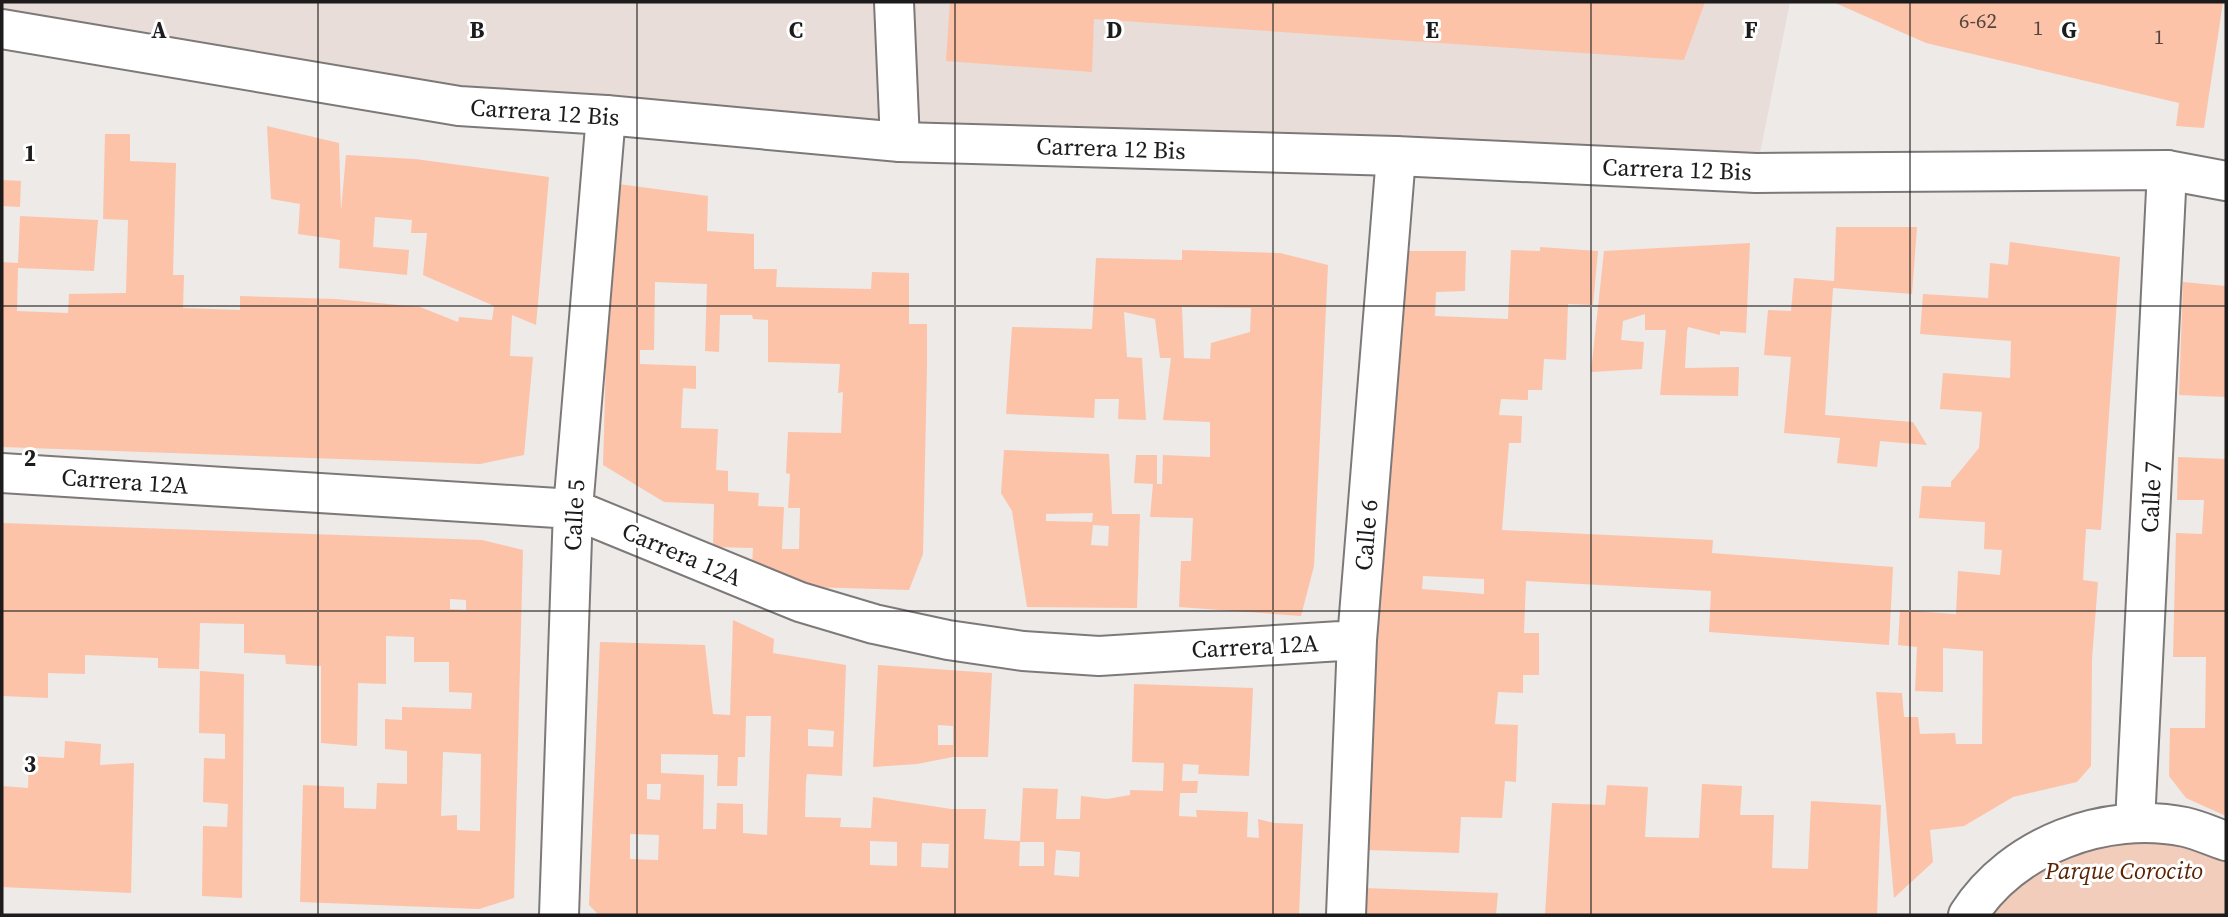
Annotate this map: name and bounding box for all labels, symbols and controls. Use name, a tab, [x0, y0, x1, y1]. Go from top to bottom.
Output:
house number: 6-62	[1959, 6, 1997, 35]
house number: 1	[2033, 13, 2043, 42]
text: A	[151, 14, 167, 46]
text: B	[470, 14, 485, 46]
text: C	[789, 14, 803, 46]
text: D	[1106, 14, 1122, 46]
text: E	[1425, 14, 1439, 46]
text: F	[1744, 14, 1758, 46]
text: G	[2061, 14, 2077, 46]
house number: 1	[2154, 22, 2164, 51]
street label: Carrera 12 Bis	[469, 90, 621, 134]
street label: Carrera 12 Bis	[1036, 129, 1186, 167]
text: 1	[24, 137, 36, 169]
street label: Carrera 12 Bis	[1602, 150, 1752, 188]
text: 2	[24, 442, 36, 474]
street label: Carrera 12A	[60, 460, 190, 502]
street label: Calle 7	[2133, 460, 2169, 534]
street label: Calle 5	[556, 478, 592, 552]
street label: Calle 6	[1346, 498, 1386, 572]
street label: Carrera 12A	[617, 514, 747, 594]
street label: Carrera 12A	[1191, 626, 1319, 666]
text: 3	[24, 748, 36, 780]
park label: Parque Corocito	[2044, 854, 2203, 887]

